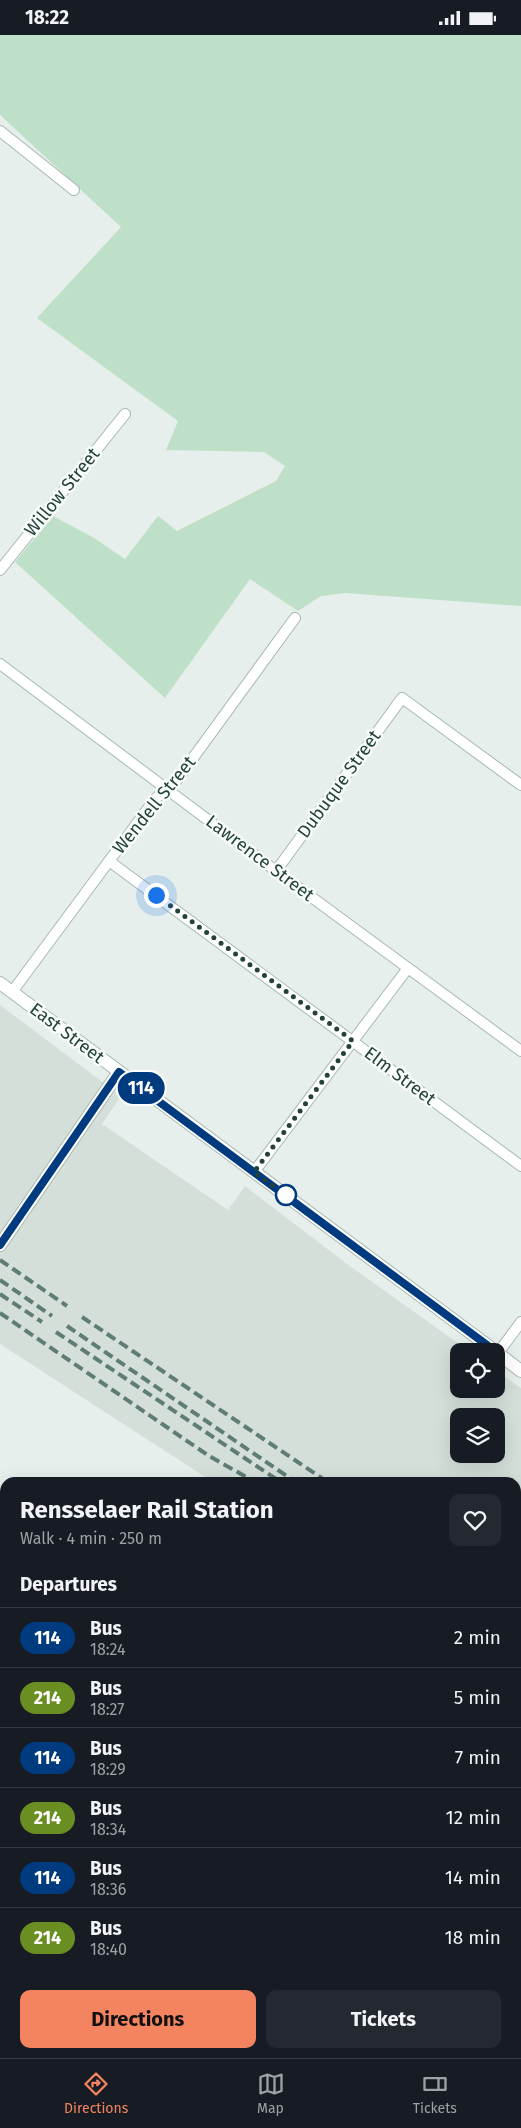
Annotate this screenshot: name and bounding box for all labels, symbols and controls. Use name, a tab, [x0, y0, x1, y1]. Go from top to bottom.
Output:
text: 18:22	[25, 6, 69, 29]
street label: Willow Street	[20, 443, 105, 541]
street label: Dubuque Street	[293, 725, 386, 842]
street label: Wendell Street	[108, 751, 201, 858]
street label: Lawrence Street	[202, 810, 319, 906]
your location	[144, 883, 169, 908]
street label: East Street	[25, 998, 109, 1068]
street label: Elm Street	[360, 1042, 440, 1110]
line badge: 114	[112, 1072, 170, 1104]
text: 114	[128, 1077, 154, 1099]
unlabelled marker	[275, 1184, 297, 1206]
map controls	[450, 1343, 505, 1463]
button: locate	[450, 1343, 505, 1398]
button: layers	[450, 1408, 505, 1463]
button: heart	[449, 1494, 501, 1546]
text: Rensselaer Rail Station	[20, 1496, 274, 1524]
text: Walk · 4 min · 250 m	[20, 1529, 162, 1548]
text: Departures	[20, 1573, 117, 1596]
text: Bus	[90, 1617, 122, 1640]
text: 2 min	[454, 1626, 501, 1649]
text: 114	[34, 1627, 61, 1649]
text: 18:24	[90, 1640, 126, 1659]
text: Bus	[90, 1677, 122, 1700]
text: 5 min	[454, 1686, 501, 1709]
text: 214	[34, 1687, 61, 1709]
text: 18:27	[90, 1700, 124, 1719]
text: Bus	[90, 1737, 122, 1760]
text: 7 min	[455, 1746, 501, 1769]
text: 114	[34, 1747, 61, 1769]
text: 18:29	[90, 1760, 126, 1779]
text: Bus	[90, 1797, 122, 1820]
text: 12 min	[446, 1806, 501, 1829]
text: 214	[34, 1807, 61, 1829]
text: 18:34	[90, 1820, 126, 1839]
text: Bus	[90, 1857, 122, 1880]
text: 14 min	[445, 1866, 501, 1889]
text: 114	[34, 1867, 61, 1889]
text: 18:36	[90, 1880, 126, 1899]
text: Bus	[90, 1917, 122, 1940]
text: 18 min	[444, 1926, 501, 1949]
text: 214	[34, 1927, 61, 1949]
text: 18:40	[90, 1940, 127, 1959]
button: Directions	[20, 1990, 256, 2048]
button: Tickets	[266, 1990, 501, 2048]
tab: Directions	[64, 2070, 128, 2117]
tab: Map	[257, 2070, 285, 2117]
tab: Tickets	[413, 2070, 457, 2117]

